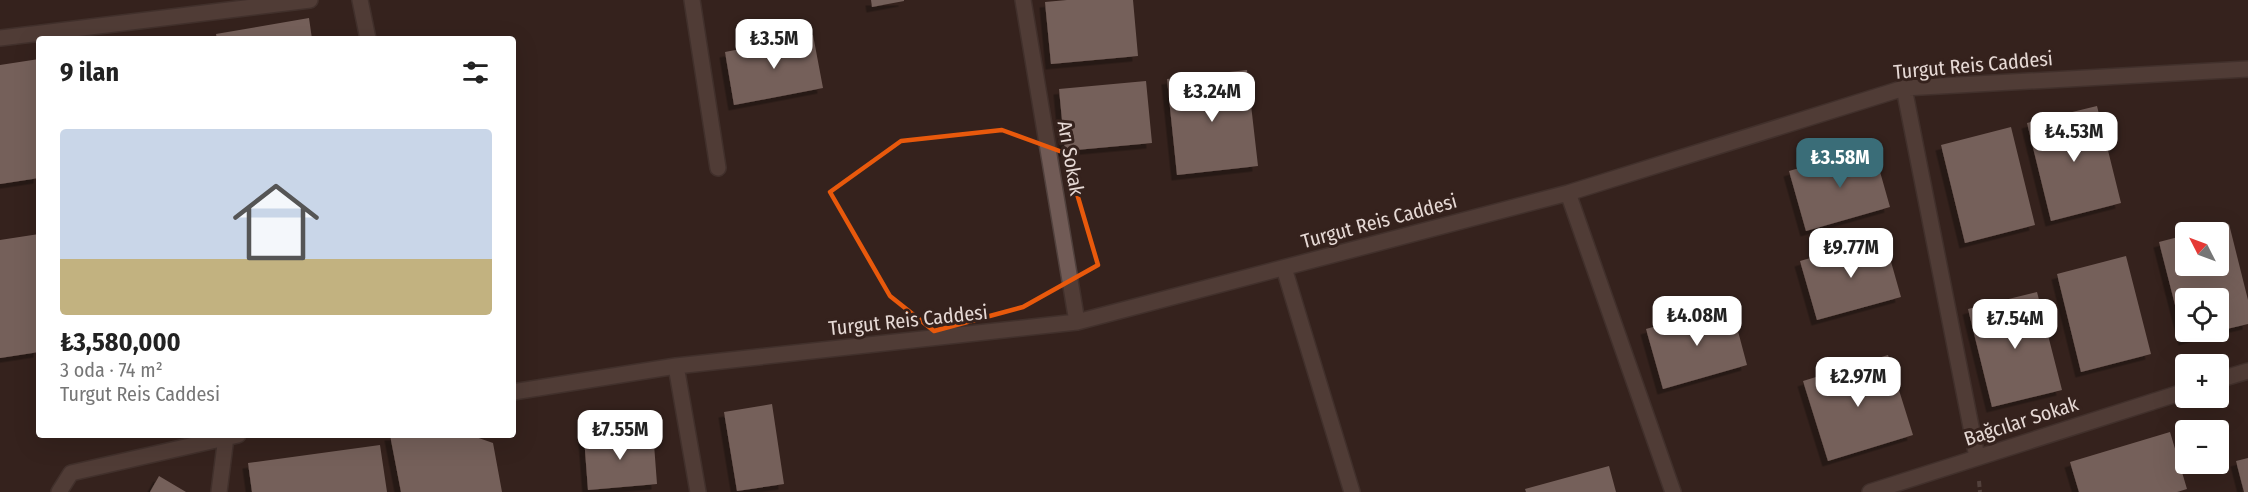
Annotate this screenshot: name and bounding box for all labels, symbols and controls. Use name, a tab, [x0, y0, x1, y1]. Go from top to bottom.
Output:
pin: ₺3.5M	[732, 19, 816, 70]
text: ₺3.5M	[750, 26, 798, 50]
street label: Turgut Reis Caddesi	[1892, 46, 2054, 84]
icon: filters	[459, 56, 492, 89]
text: 9 ilan	[60, 57, 119, 88]
pin: ₺3.24M	[1163, 72, 1261, 123]
text: ₺3.24M	[1183, 79, 1241, 103]
pin: ₺4.53M	[2025, 112, 2123, 163]
street label: Arı Sokak	[1053, 119, 1090, 198]
text: ₺4.53M	[2045, 119, 2103, 143]
pin: ₺3.58M	[1791, 138, 1889, 189]
text: ₺3.58M	[1810, 145, 1870, 169]
icon: home	[222, 168, 330, 276]
street label: Turgut Reis Caddesi	[1299, 189, 1459, 253]
north arrow	[2175, 222, 2229, 276]
map controls	[2175, 222, 2229, 474]
pin: ₺9.77M	[1802, 228, 1900, 279]
text: ₺9.77M	[1823, 235, 1879, 259]
button: locate	[2175, 288, 2229, 342]
pin: ₺4.08M	[1648, 296, 1746, 347]
pin: ₺7.54M	[1966, 299, 2064, 350]
street label: Turgut Reis Caddesi	[827, 300, 989, 340]
text: ₺4.08M	[1667, 303, 1727, 327]
text: ₺7.54M	[1986, 306, 2044, 330]
text: ₺3,580,000	[60, 327, 181, 358]
button: +	[2175, 354, 2229, 408]
pin: ₺2.97M	[1809, 357, 1907, 408]
text: 3 oda · 74 m²	[60, 358, 163, 382]
text: ₺2.97M	[1830, 364, 1886, 388]
text: Turgut Reis Caddesi	[60, 382, 220, 406]
street label: Bağcılar Sokak	[1961, 391, 2082, 451]
pin: ₺7.55M	[571, 410, 669, 461]
text: ₺7.55M	[592, 417, 648, 441]
button: −	[2175, 420, 2229, 474]

